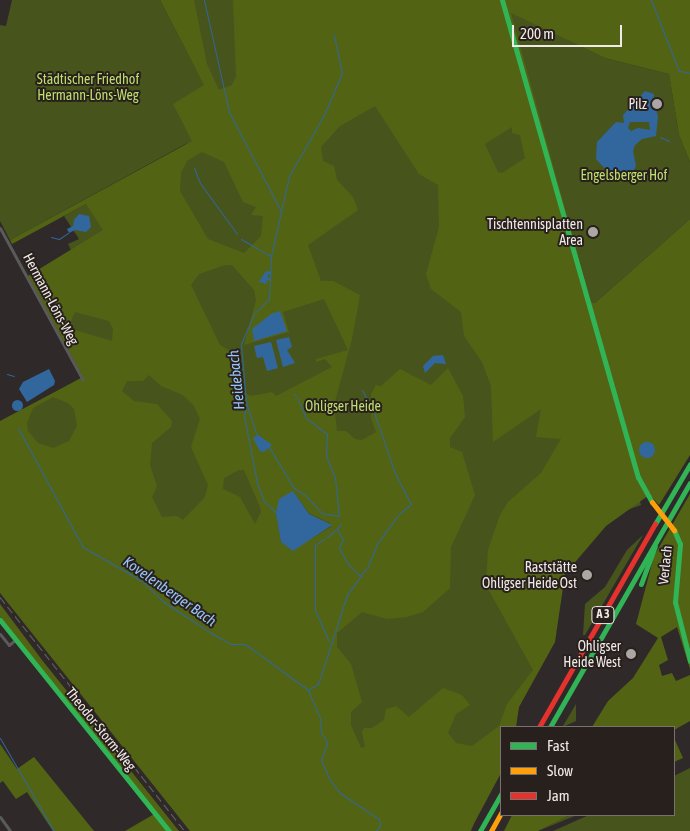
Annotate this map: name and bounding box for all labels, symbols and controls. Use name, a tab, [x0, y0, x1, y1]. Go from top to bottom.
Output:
scale bar	[515, 15, 625, 47]
text: 200 m	[520, 25, 554, 42]
park label: Städtischer Friedhof Hermann-Löns-Weg	[37, 71, 139, 104]
place label: Pilz	[628, 96, 647, 112]
marker: Pilz	[651, 98, 663, 110]
park label: Engelsberger Hof	[581, 167, 667, 183]
place label: Tischtennisplatten Area	[487, 216, 583, 248]
marker: Tischtennisplatten Area	[587, 226, 599, 238]
street label: Hermann-Löns-Weg	[20, 250, 82, 348]
water label: Heidebach	[224, 349, 248, 411]
park label: Ohligser Heide	[305, 398, 381, 414]
street label: Verlach	[655, 545, 675, 585]
water label: Kovelenberger Bach	[120, 552, 220, 630]
place label: Raststätte Ohligser Heide Ost	[482, 559, 577, 592]
marker: Raststätte Ohligser Heide Ost	[581, 569, 593, 581]
road number: A 3	[590, 606, 616, 624]
place label: Ohligser Heide West	[563, 638, 621, 670]
marker: Ohligser Heide West	[625, 648, 637, 660]
street label: Theodor-Storm-Weg	[62, 684, 140, 774]
legend	[500, 726, 675, 816]
text: Fast	[547, 737, 569, 754]
text: Slow	[547, 762, 573, 779]
text: Jam	[547, 787, 570, 804]

